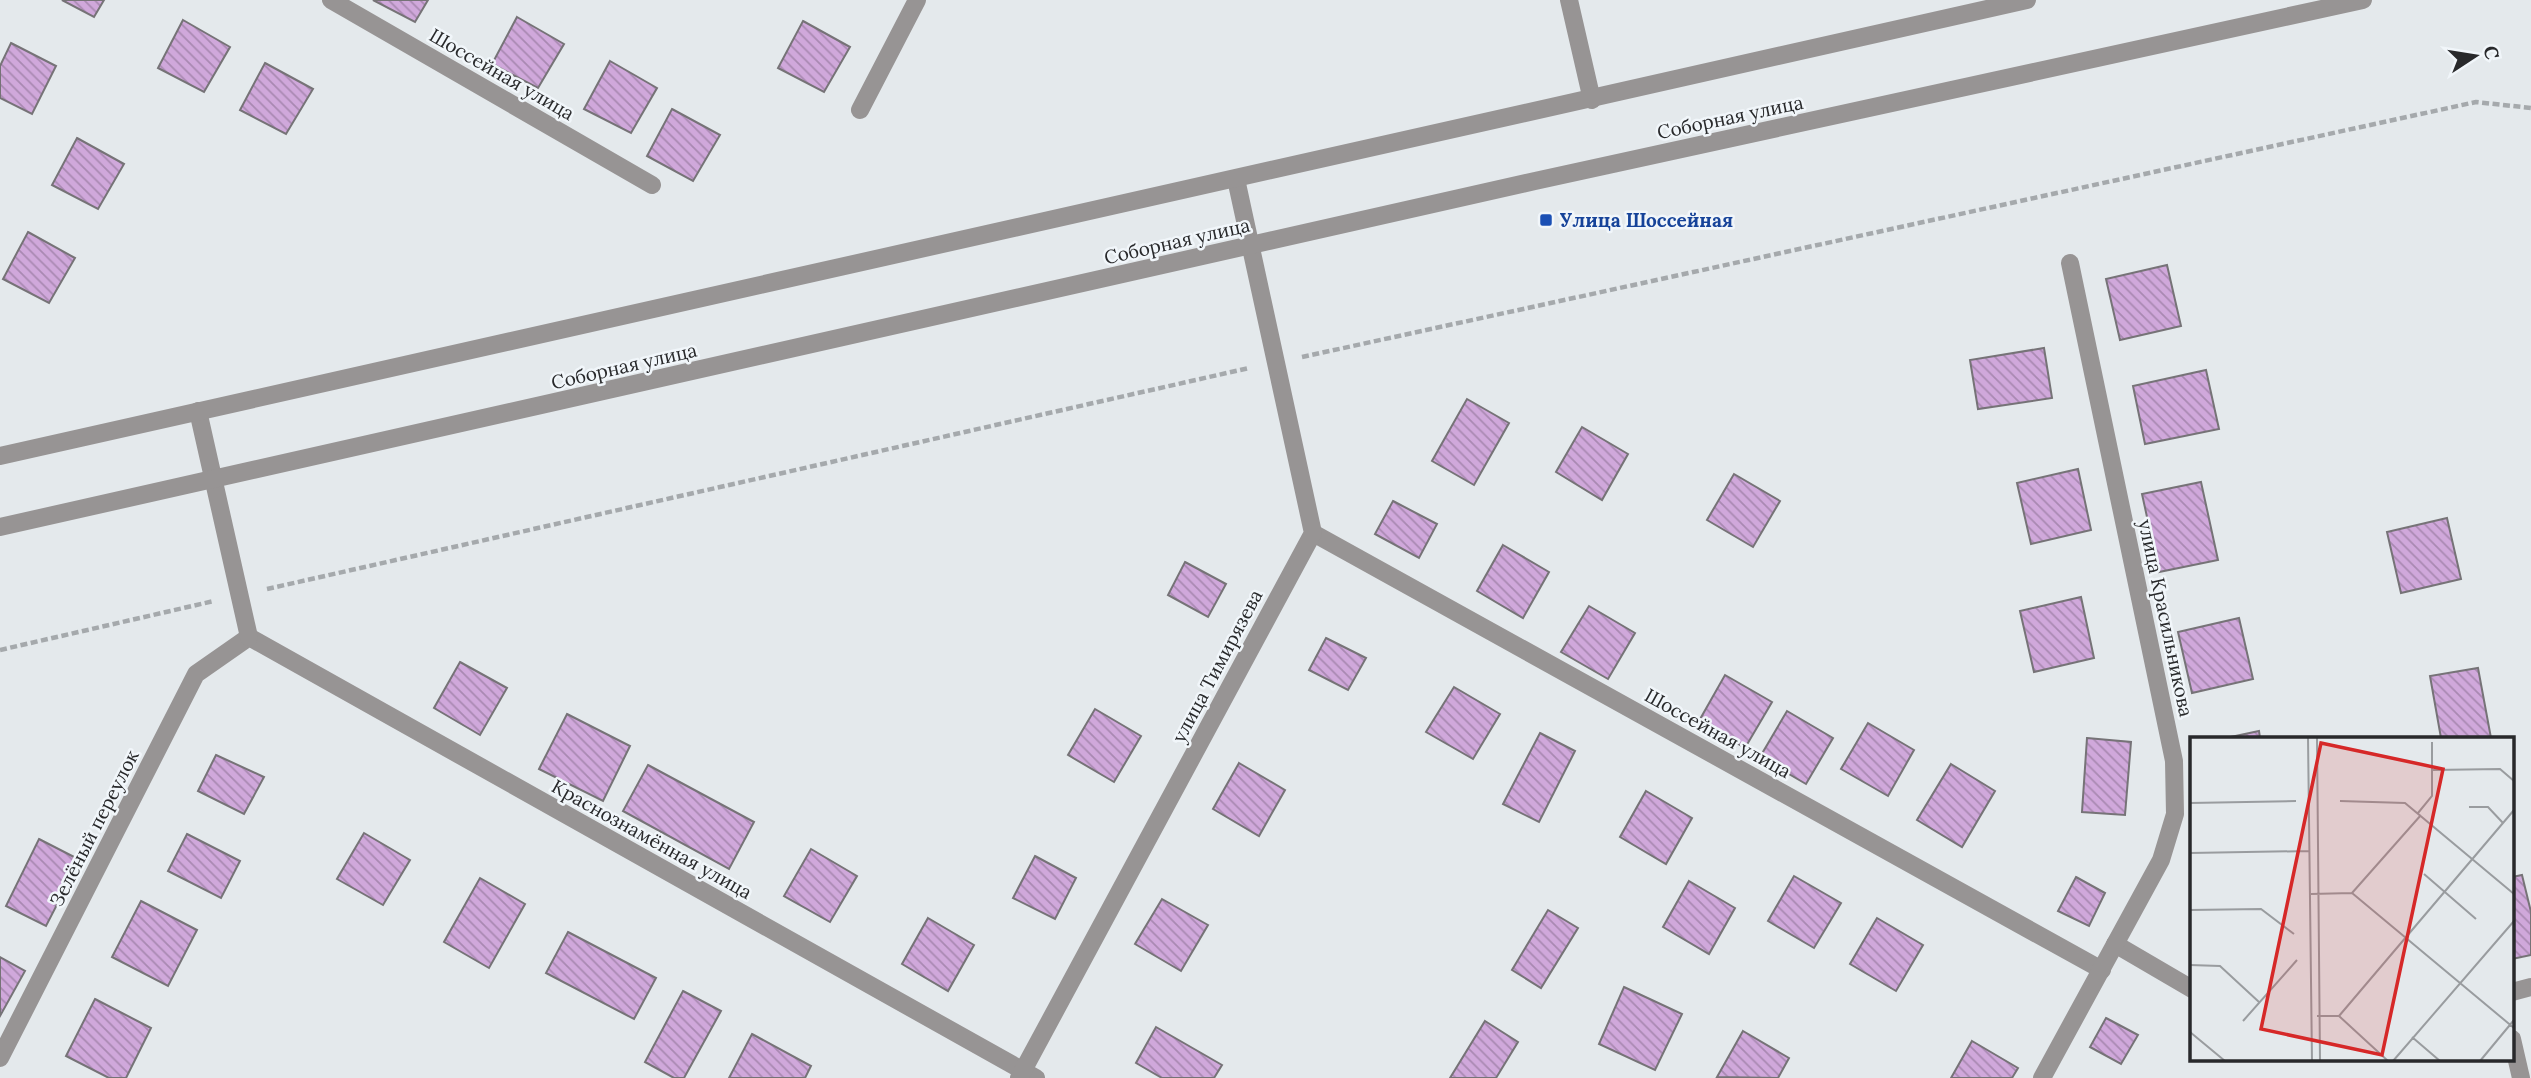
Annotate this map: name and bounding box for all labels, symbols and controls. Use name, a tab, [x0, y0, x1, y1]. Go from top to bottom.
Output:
north arrow	[2440, 21, 2510, 91]
street label: Шоссейная улица	[425, 23, 579, 125]
text: С	[2479, 44, 2505, 61]
street label: Соборная улица	[1655, 90, 1805, 144]
place label: Улица Шоссейная	[1560, 208, 1733, 232]
marker: Улица Шоссейная	[1538, 212, 1554, 228]
street label: Соборная улица	[1102, 213, 1252, 269]
street label: Соборная улица	[549, 338, 699, 394]
street label: улица Красильникова	[2133, 517, 2199, 719]
street label: улица Тимирязева	[1167, 585, 1268, 747]
street label: Шоссейная улица	[1641, 683, 1796, 783]
inset map	[2190, 737, 2514, 1060]
street label: Зелёный переулок	[44, 745, 144, 910]
street label: Краснознамённая улица	[548, 774, 756, 904]

